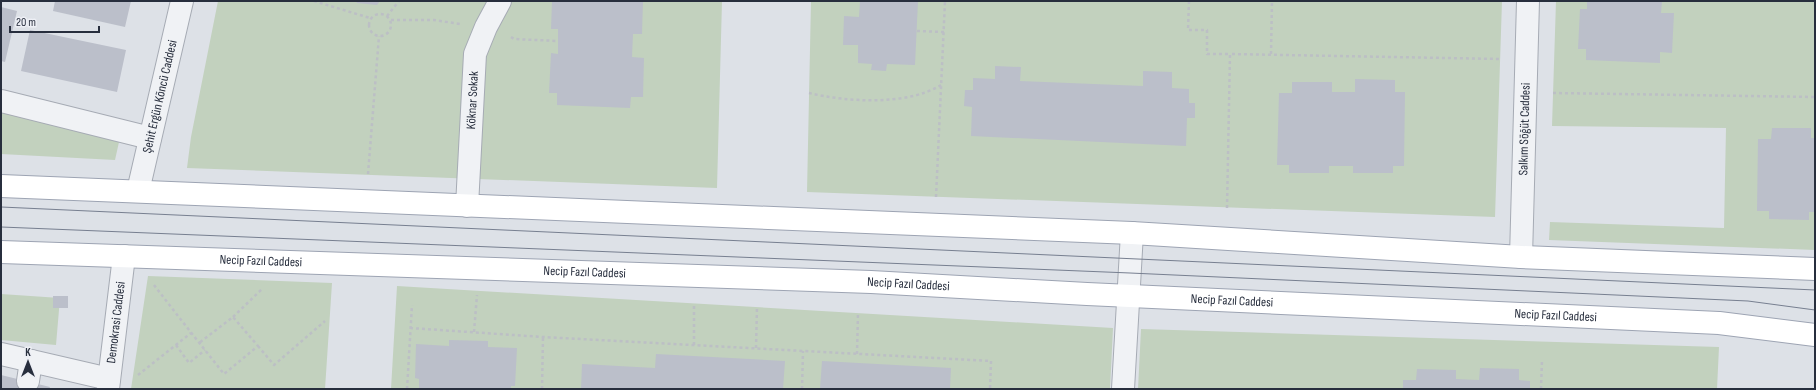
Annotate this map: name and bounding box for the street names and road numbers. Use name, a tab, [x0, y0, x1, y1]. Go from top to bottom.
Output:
street label: Şehit Ergün Köncü Caddesi	[139, 38, 181, 155]
street label: Köknar Sokak	[463, 71, 482, 130]
street label: Salkım Söğüt Caddesi	[1515, 82, 1534, 176]
street label: Necip Fazıl Caddesi	[219, 252, 302, 270]
street label: Necip Fazıl Caddesi	[543, 263, 626, 282]
street label: Necip Fazıl Caddesi	[867, 274, 950, 294]
street label: Demokrasi Caddesi	[103, 281, 129, 364]
street label: Necip Fazıl Caddesi	[1190, 291, 1274, 311]
street label: Necip Fazıl Caddesi	[1514, 306, 1597, 325]

